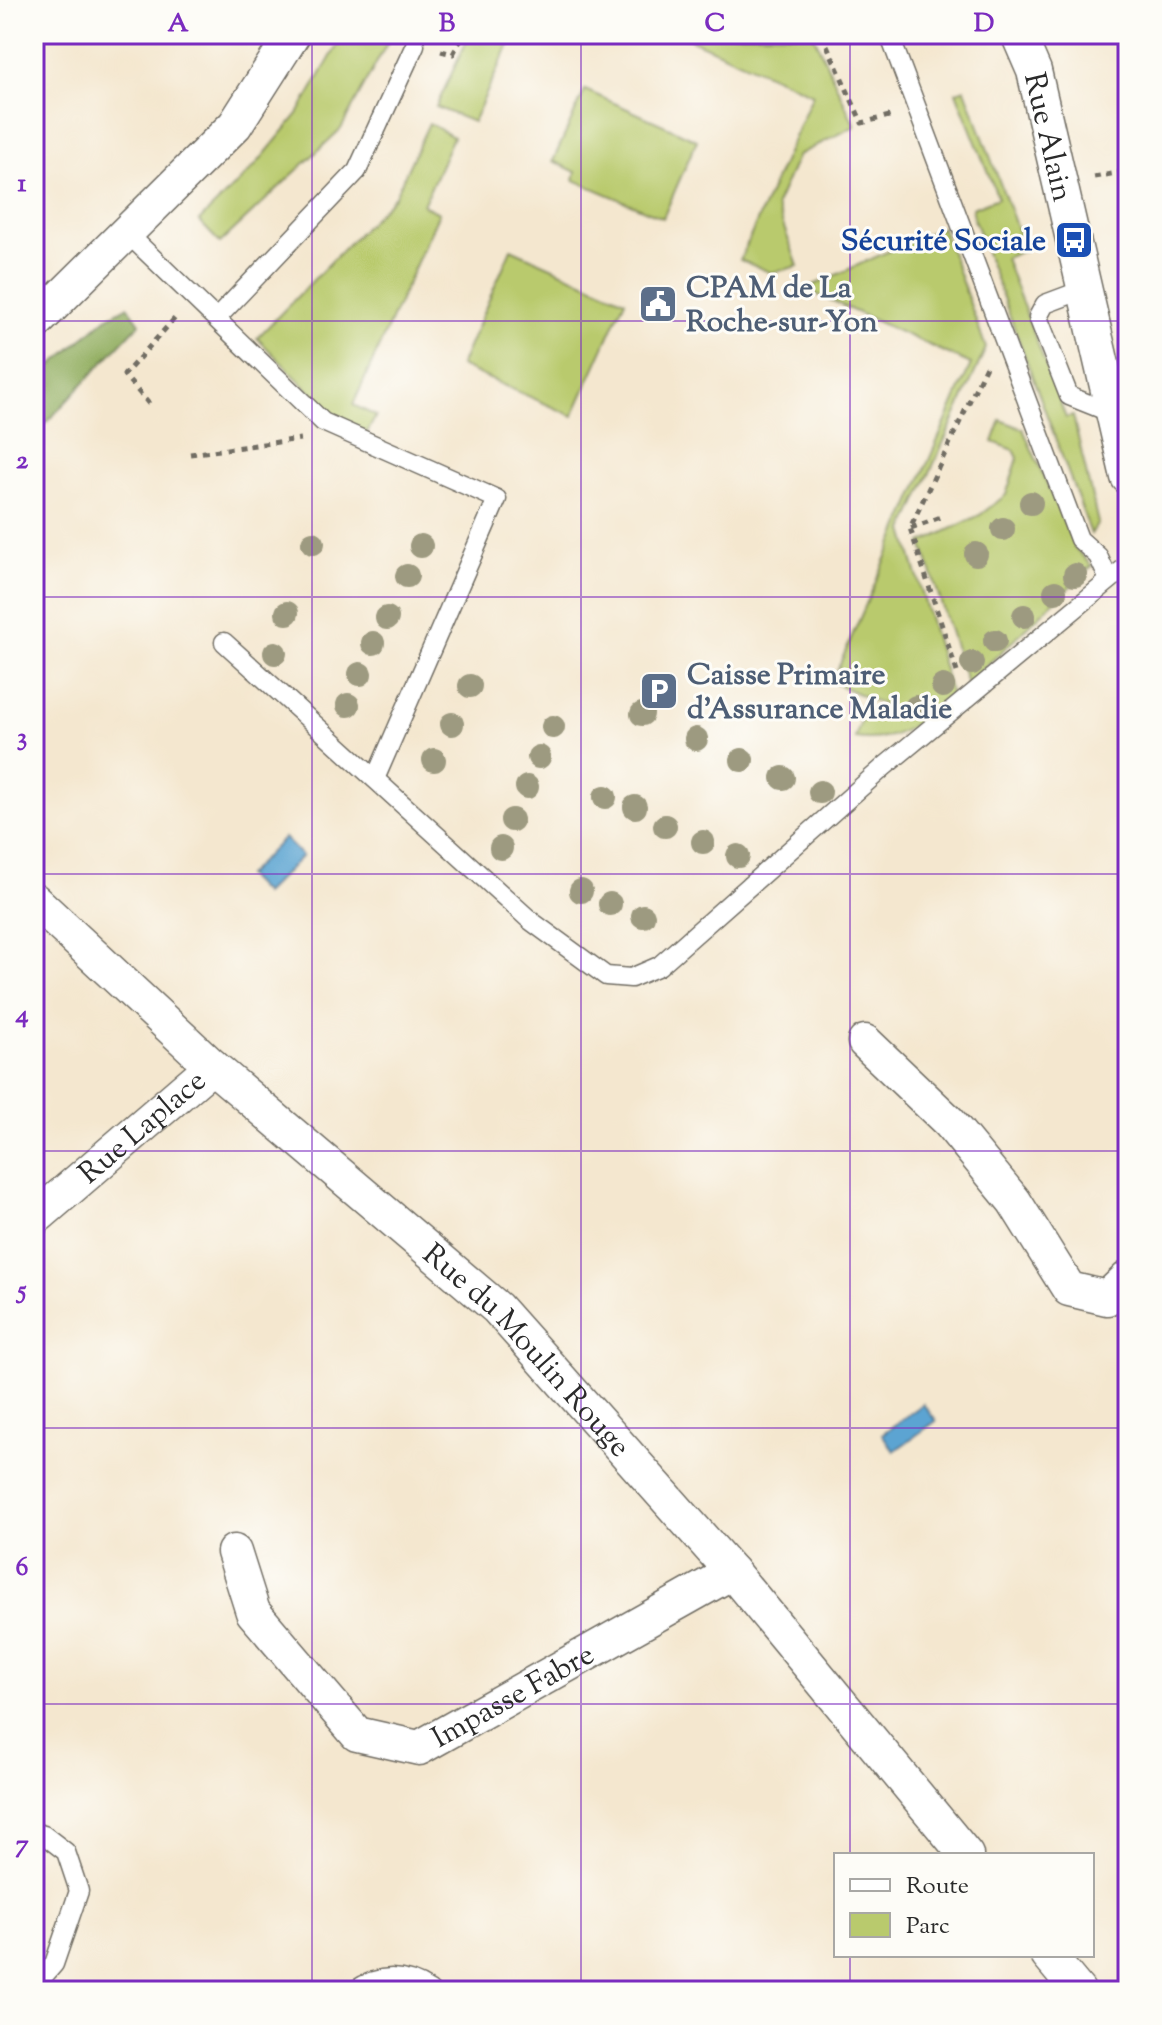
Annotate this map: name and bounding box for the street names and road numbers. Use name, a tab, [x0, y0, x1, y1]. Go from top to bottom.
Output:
street label: Rue Alain	[1011, 69, 1083, 207]
street label: Rue Laplace	[70, 1061, 216, 1195]
street label: Rue du Moulin Rouge	[412, 1235, 639, 1468]
street label: Impasse Fabre	[425, 1635, 603, 1761]

